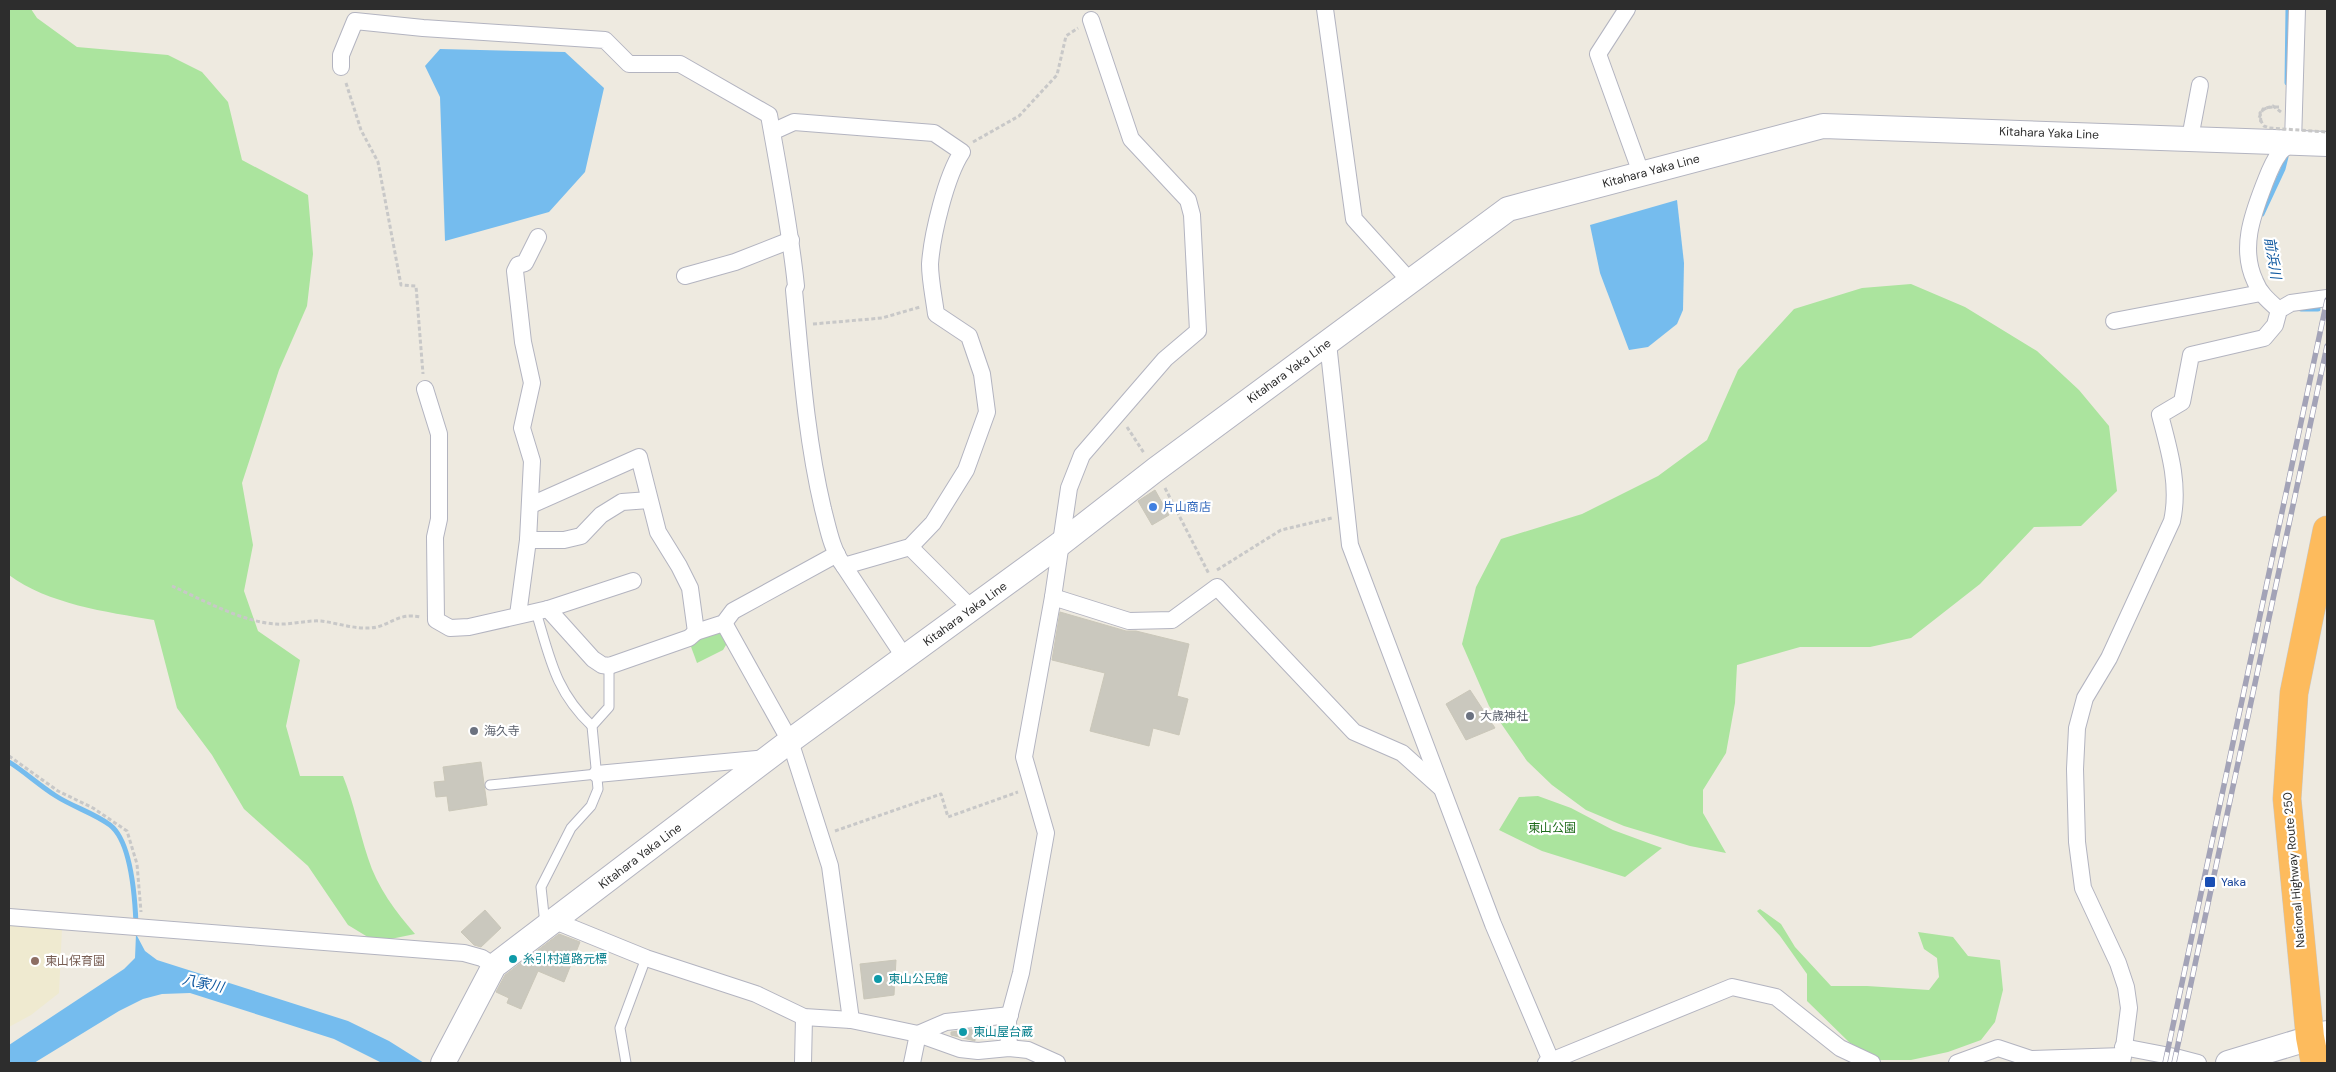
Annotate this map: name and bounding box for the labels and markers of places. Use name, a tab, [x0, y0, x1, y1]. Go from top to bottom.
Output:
place label: 片山商店	[1163, 499, 1211, 515]
marker: 片山商店	[1147, 501, 1159, 513]
place label: 大歳神社	[1480, 708, 1528, 724]
marker: 大歳神社	[1464, 710, 1476, 722]
place label: 海久寺	[484, 723, 520, 739]
marker: 海久寺	[468, 725, 480, 737]
place label: Yaka	[2221, 874, 2246, 890]
marker: Yaka	[2203, 875, 2217, 889]
place label: 糸引村道路元標	[523, 951, 607, 967]
place label: 東山保育園	[45, 953, 105, 969]
marker: 糸引村道路元標	[507, 953, 519, 965]
marker: 東山保育園	[29, 955, 41, 967]
place label: 東山公民館	[888, 971, 948, 987]
marker: 東山公民館	[872, 973, 884, 985]
place label: 東山屋台蔵	[973, 1024, 1033, 1040]
marker: 東山屋台蔵	[957, 1026, 969, 1038]

